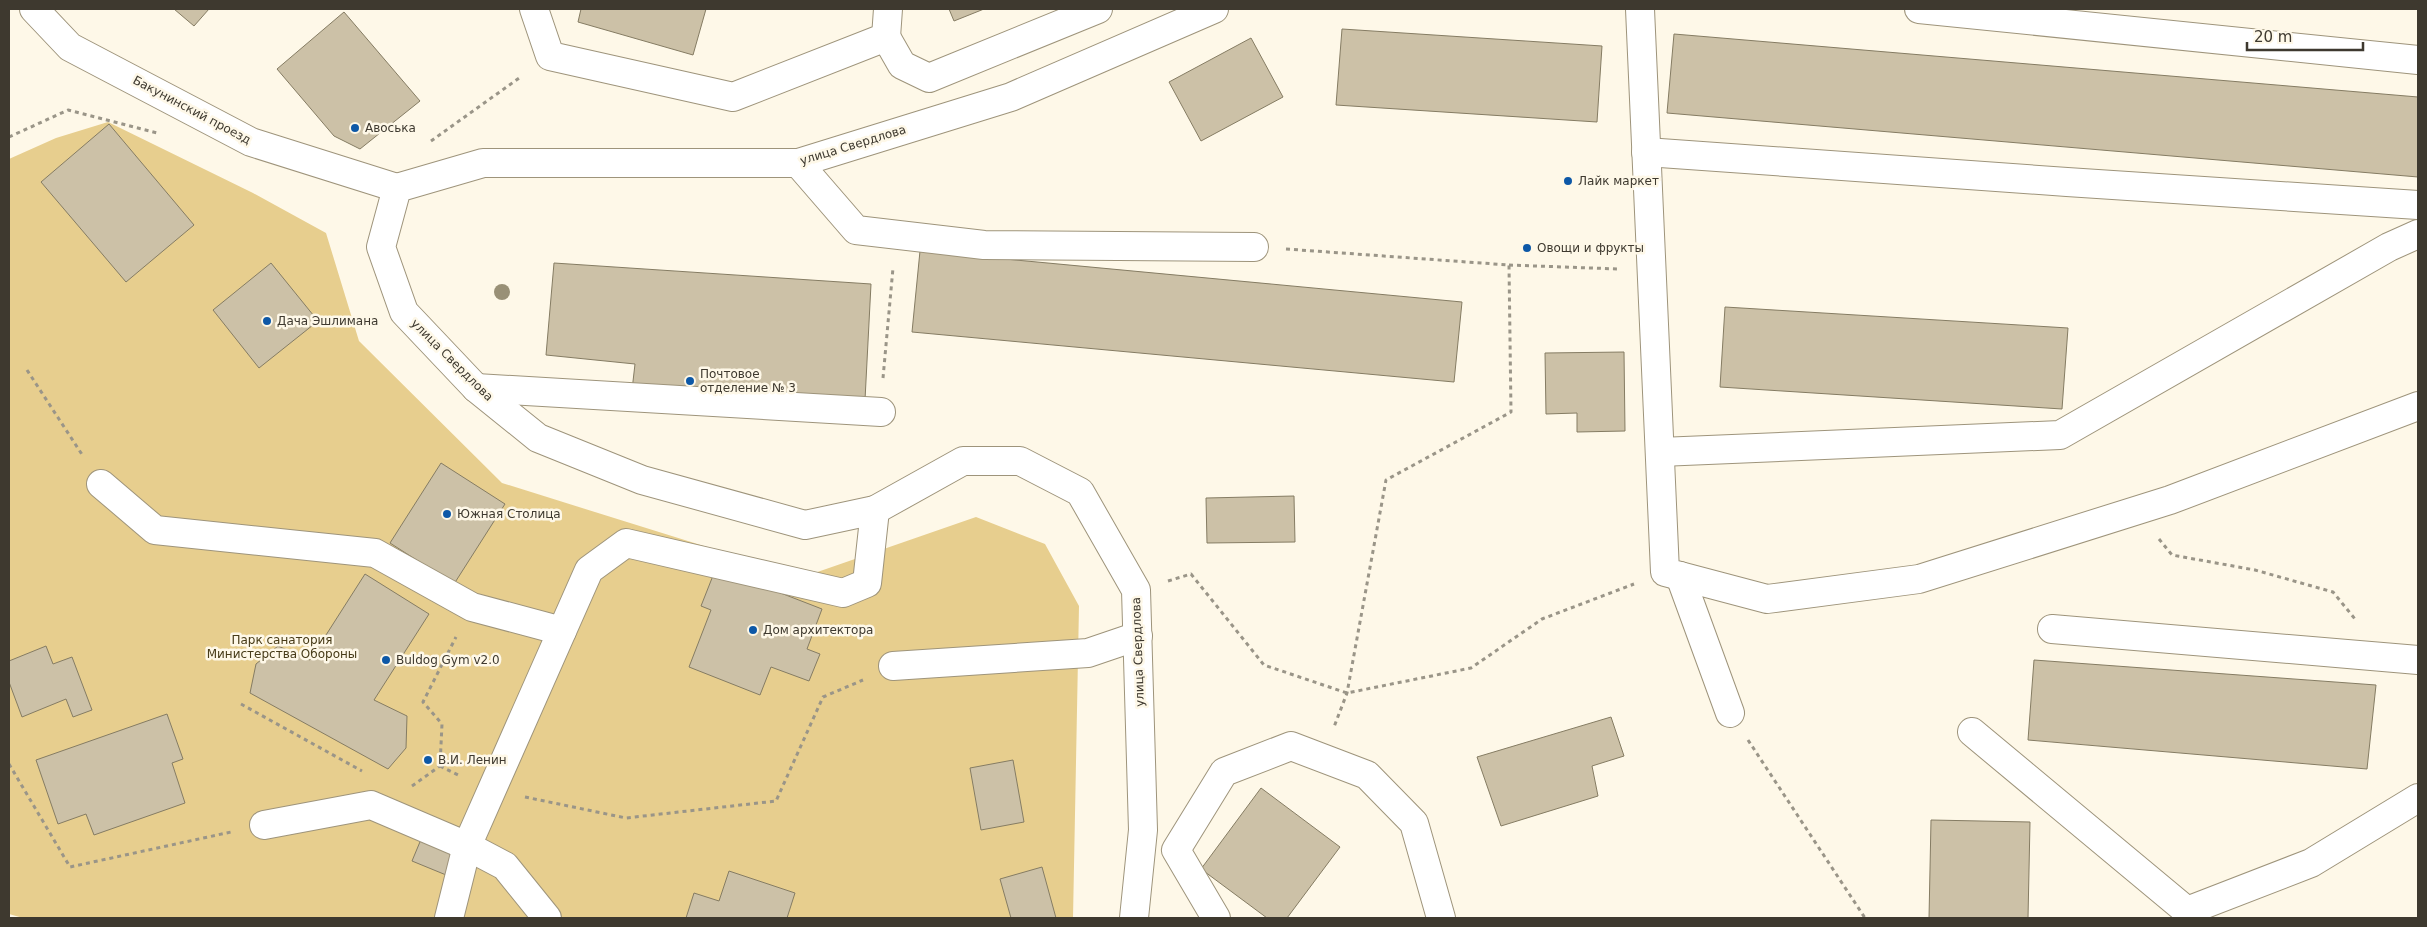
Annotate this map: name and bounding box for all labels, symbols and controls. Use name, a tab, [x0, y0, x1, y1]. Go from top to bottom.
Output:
scale bar	[2247, 20, 2363, 52]
text: 20 m	[2254, 28, 2292, 46]
street label: Бакунинский проезд	[131, 73, 253, 147]
place label: Авоська	[365, 121, 416, 135]
marker: Авоська	[349, 122, 361, 134]
street label: улица Свердлова	[798, 122, 908, 168]
place label: Лайк маркет	[1578, 174, 1659, 188]
marker: Лайк маркет	[1562, 175, 1574, 187]
place label: Овощи и фрукты	[1537, 241, 1644, 255]
marker: Овощи и фрукты	[1521, 242, 1533, 254]
place label: Дача Эшлимана	[277, 314, 378, 328]
marker: Дача Эшлимана	[261, 315, 273, 327]
street label: улица Свердлова	[408, 316, 496, 404]
place label: Почтовое отделение № 3	[700, 367, 796, 395]
marker: Почтовое отделение № 3	[684, 375, 696, 387]
place label: Южная Столица	[457, 507, 561, 521]
marker: Южная Столица	[441, 508, 453, 520]
street label: улица Свердлова	[1129, 597, 1147, 707]
place label: Дом архитектора	[763, 623, 873, 637]
marker: Дом архитектора	[747, 624, 759, 636]
park label: Парк санатория Министерства Обороны	[207, 633, 357, 661]
place label: Buldog Gym v2.0	[396, 653, 500, 667]
marker: Buldog Gym v2.0	[380, 654, 392, 666]
place label: В.И. Ленин	[438, 753, 507, 767]
marker: В.И. Ленин	[422, 754, 434, 766]

